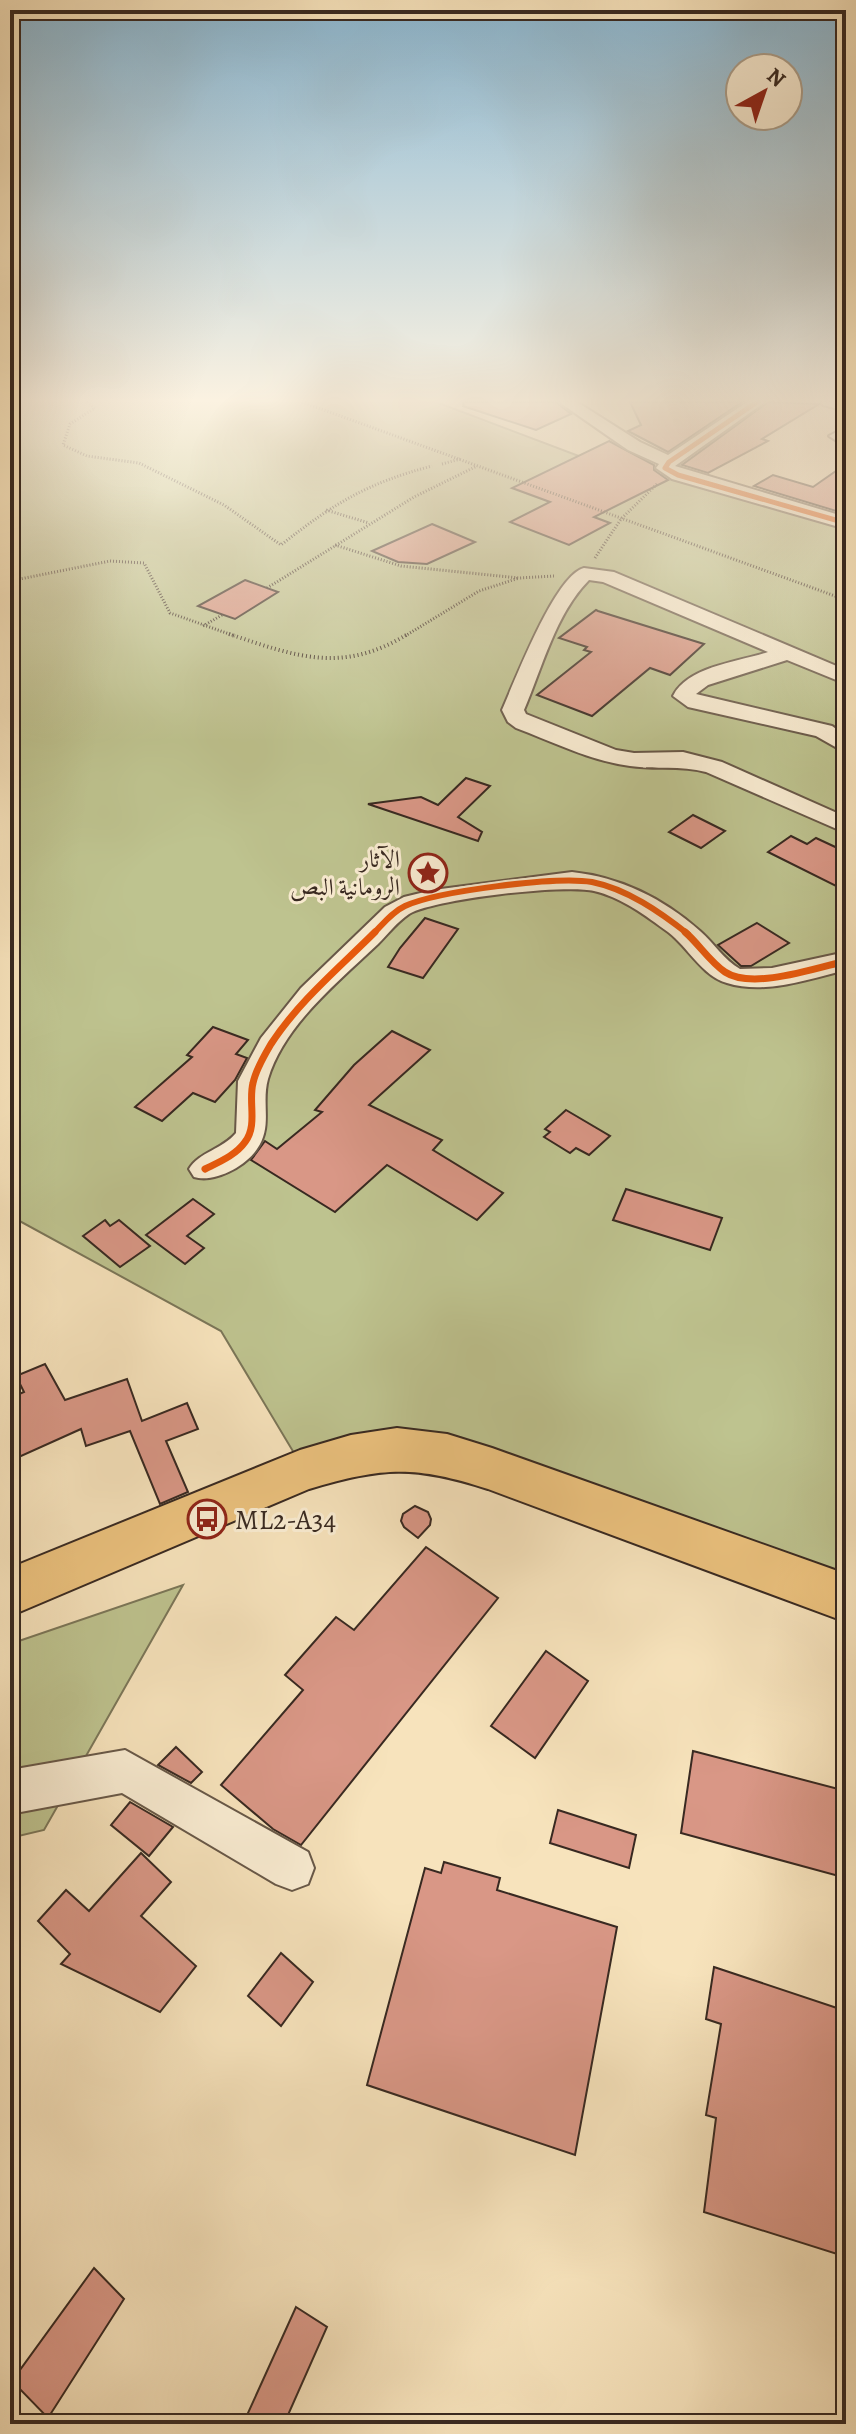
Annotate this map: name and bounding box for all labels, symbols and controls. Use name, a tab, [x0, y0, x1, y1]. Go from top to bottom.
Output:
north arrow	[724, 52, 804, 132]
text: N	[760, 61, 792, 94]
place label: الآثار الرومانية البص	[290, 843, 400, 903]
place icon: الآثار الرومانية البص	[407, 852, 449, 894]
bus stop icon: ML2-A34	[186, 1498, 228, 1540]
place label: ML2-A34	[235, 1501, 336, 1539]

